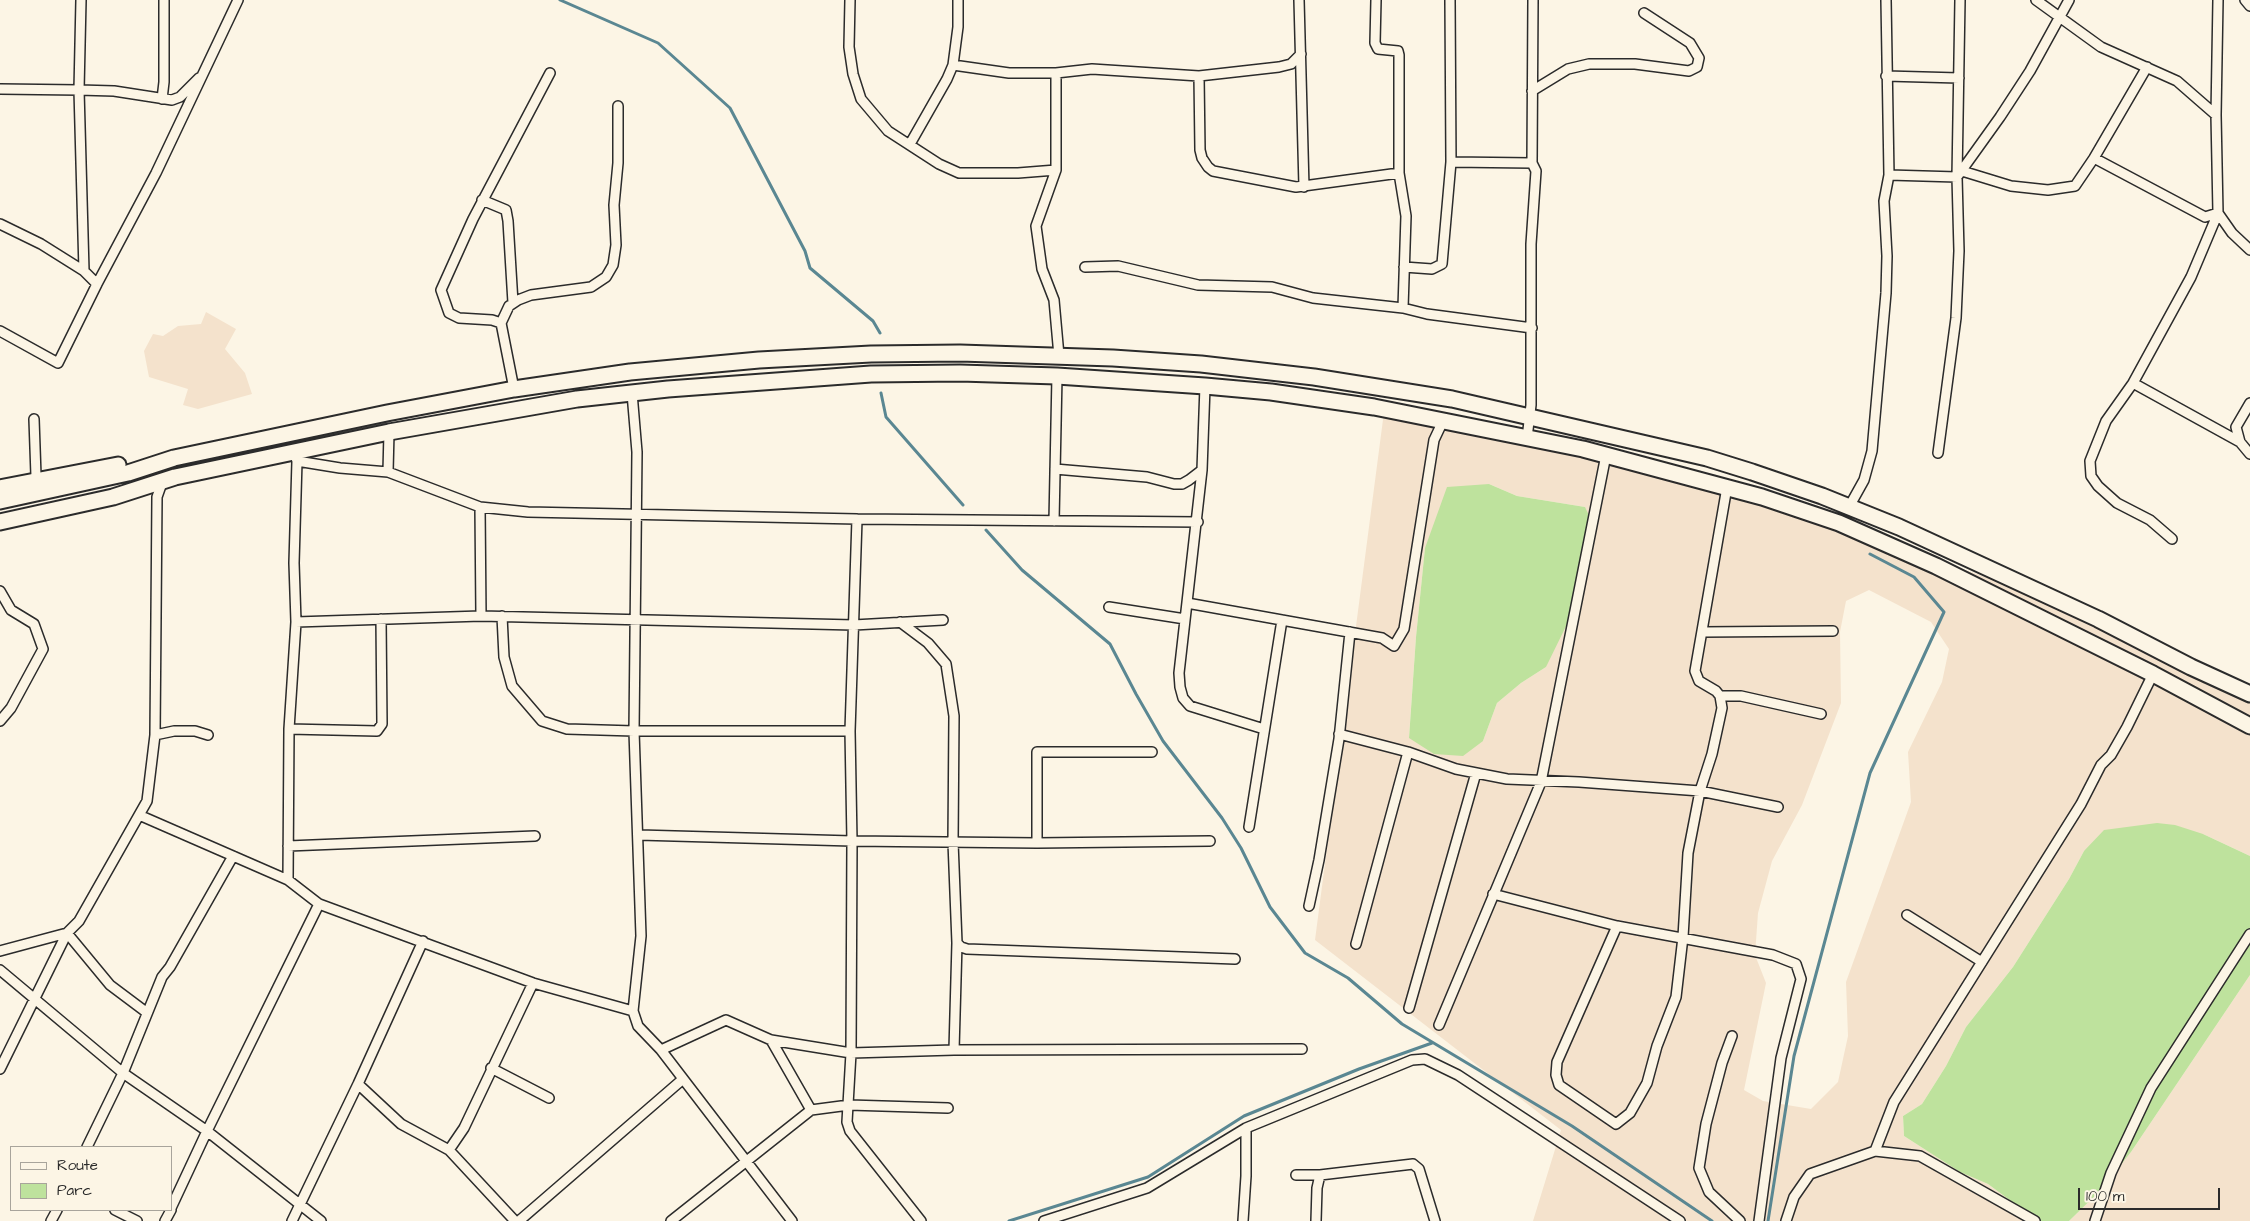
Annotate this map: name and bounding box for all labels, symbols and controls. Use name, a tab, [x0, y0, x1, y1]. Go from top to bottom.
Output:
legend	[10, 1146, 172, 1211]
text: Route	[57, 1155, 98, 1176]
scale bar	[2080, 1178, 2222, 1210]
text: Parc	[57, 1180, 92, 1201]
text: 100 m	[2086, 1186, 2125, 1207]

